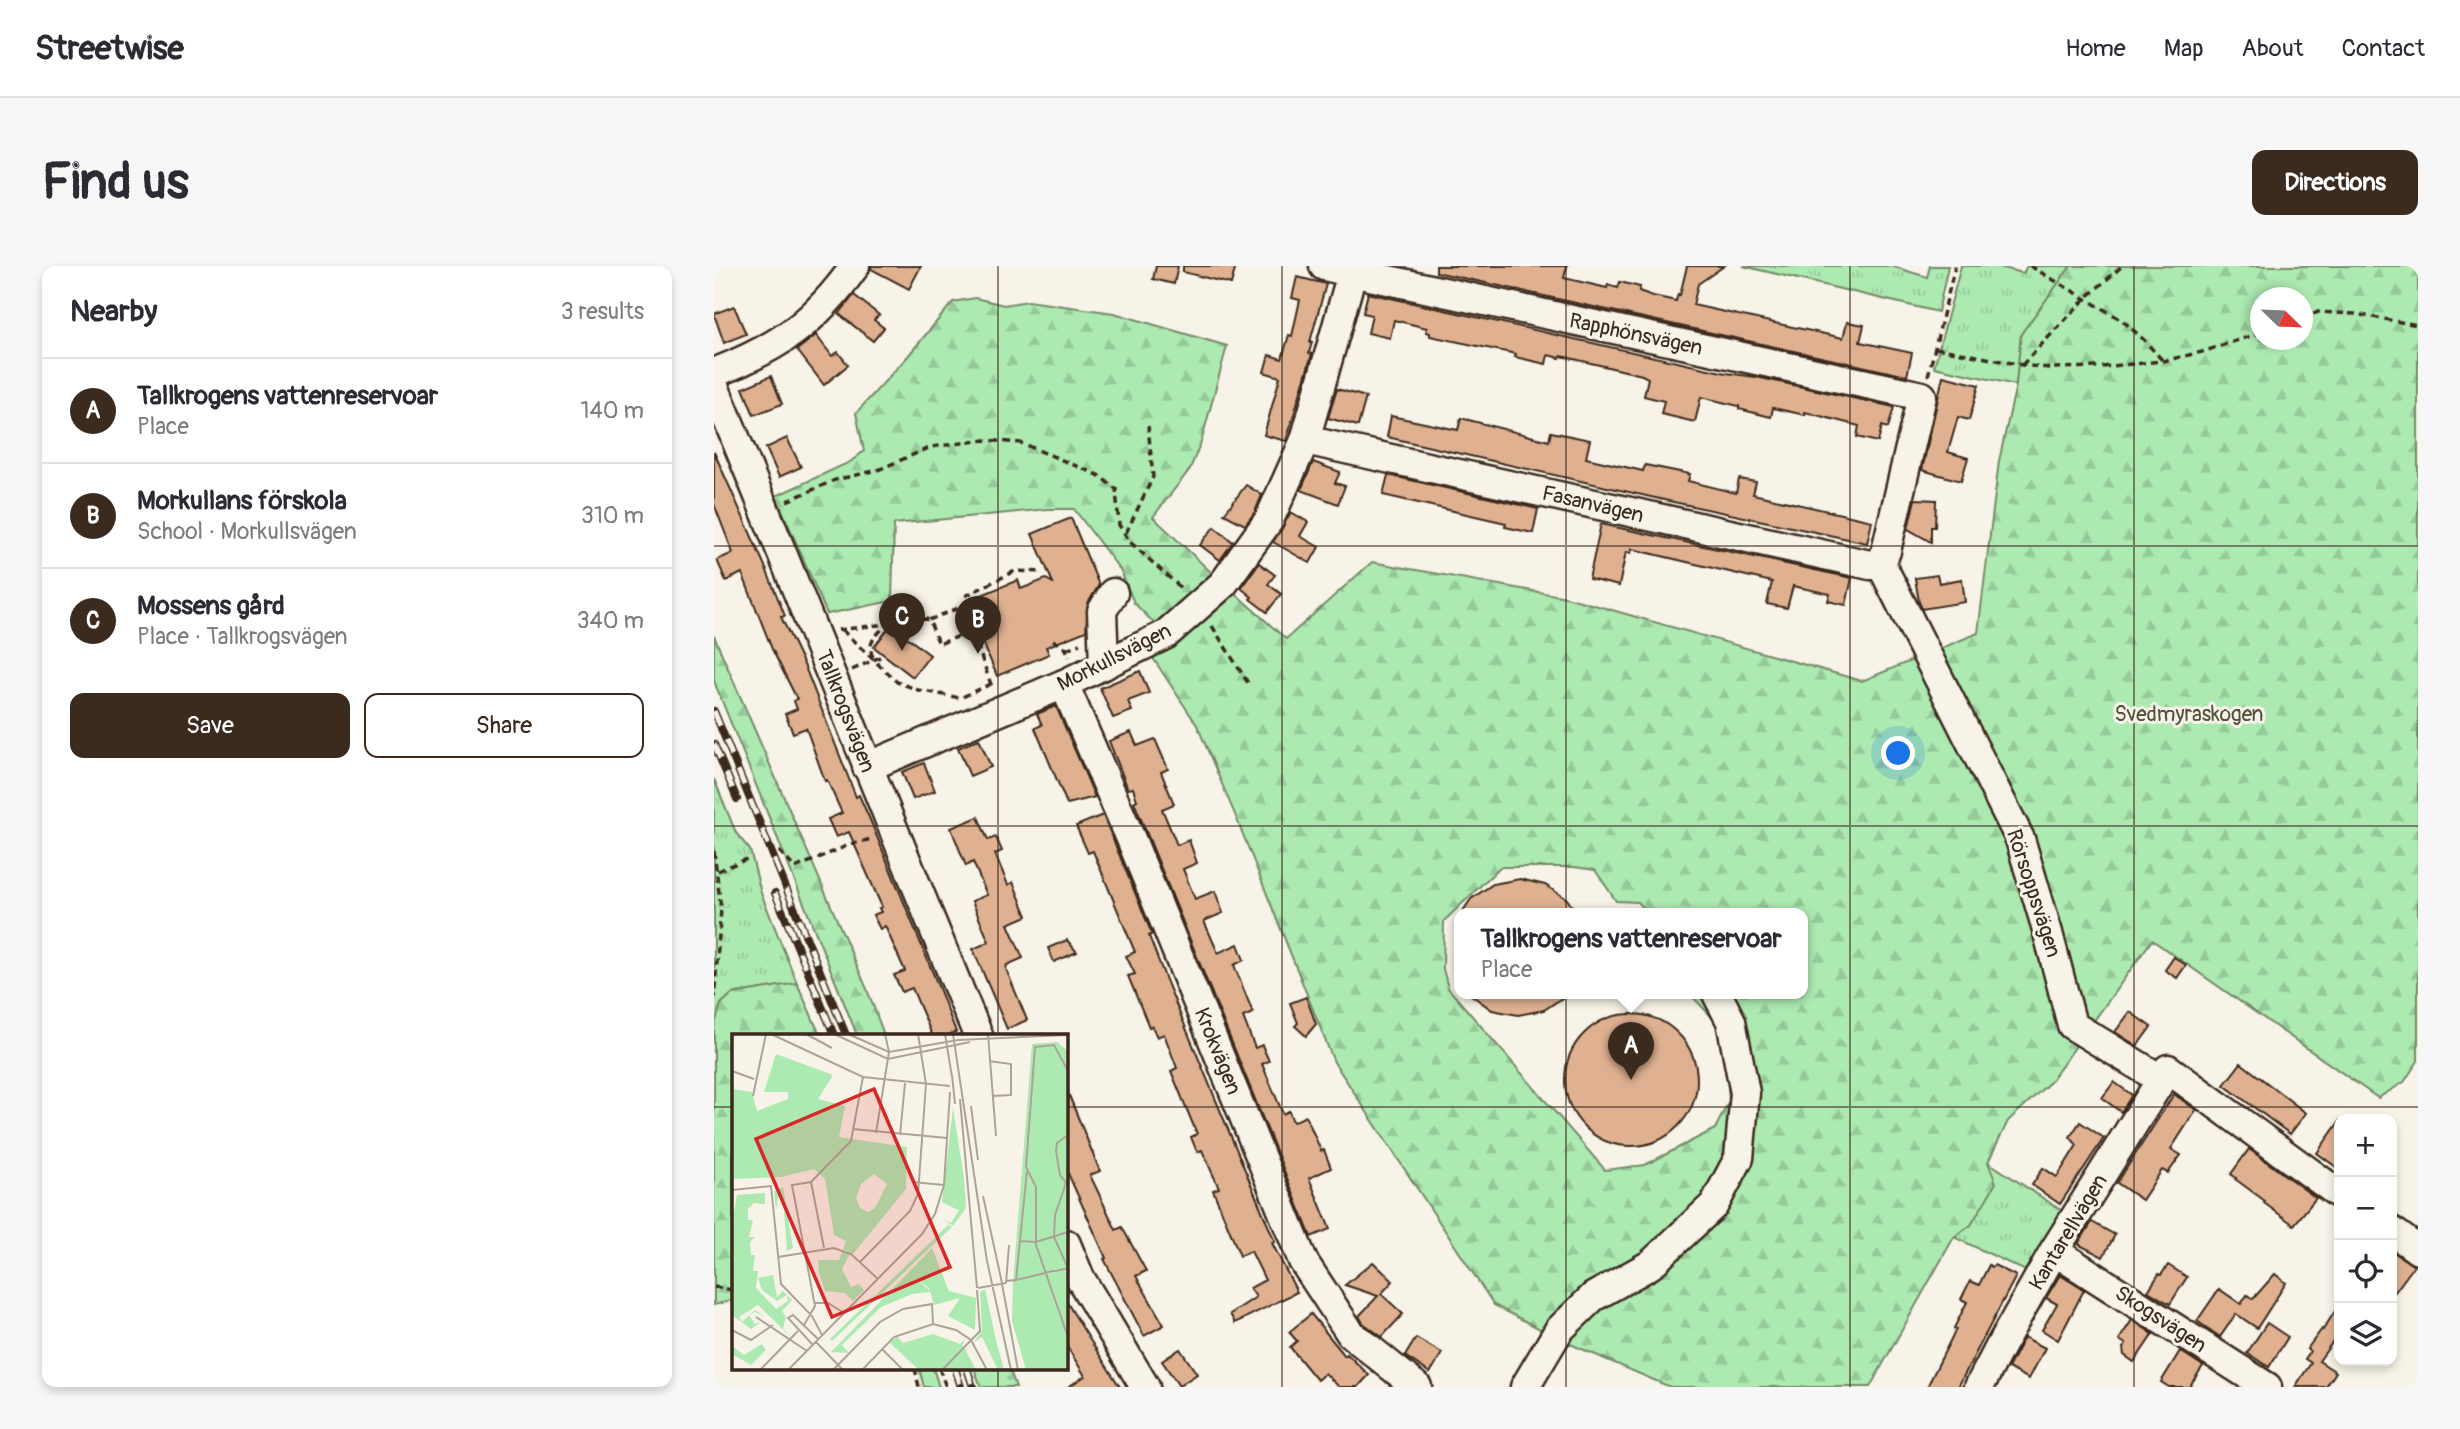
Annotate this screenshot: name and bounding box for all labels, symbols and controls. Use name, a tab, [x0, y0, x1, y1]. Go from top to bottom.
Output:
text: Streetwise	[35, 28, 184, 69]
text: Home	[2065, 34, 2126, 63]
text: Map	[2164, 34, 2204, 63]
text: About	[2242, 34, 2304, 63]
text: Contact	[2342, 34, 2425, 63]
button: Directions	[2252, 150, 2418, 215]
text: Find us	[42, 152, 189, 213]
north arrow	[2250, 287, 2313, 350]
text: Nearby	[70, 293, 157, 330]
text: 3 results	[561, 297, 644, 326]
street label: Rapphönsvägen	[1567, 307, 1705, 362]
text: Tallkrogens vattenreservoar	[137, 380, 438, 412]
text: A	[86, 396, 100, 425]
text: 140 m	[581, 396, 644, 425]
text: Place	[137, 412, 189, 441]
street label: Fasanvägen	[1539, 480, 1646, 529]
text: Morkullans förskola	[137, 485, 347, 517]
text: B	[86, 501, 100, 530]
text: 310 m	[581, 501, 644, 530]
text: School · Morkullsvägen	[137, 517, 357, 546]
text: Mossens gård	[137, 590, 285, 622]
pin: C	[879, 593, 925, 651]
pin: B	[955, 596, 1001, 654]
text: C	[86, 606, 100, 635]
text: 340 m	[577, 606, 644, 635]
street label: Morkullsvägen	[1053, 617, 1176, 698]
text: Place · Tallkrogsvägen	[137, 622, 348, 651]
street label: Tallkrogsvägen	[810, 646, 881, 776]
button: Save	[70, 693, 350, 758]
button: Share	[364, 693, 644, 758]
park label: Svedmyraskogen	[2114, 701, 2264, 728]
your location	[1881, 736, 1915, 770]
street label: Rörsoppsvägen	[2000, 826, 2067, 961]
popup	[1454, 908, 1808, 999]
text: Tallkrogens vattenreservoar	[1480, 923, 1782, 955]
text: Place	[1480, 955, 1532, 984]
street label: Krokvägen	[1188, 1004, 1247, 1099]
pin: A	[1608, 1022, 1654, 1080]
inset map	[732, 1034, 1068, 1370]
map controls	[2334, 1114, 2397, 1366]
button: +	[2334, 1114, 2397, 1177]
street label: Kantarellvägen	[2023, 1169, 2114, 1295]
button: −	[2334, 1177, 2397, 1240]
button: locate	[2334, 1240, 2397, 1303]
street label: Skogsvägen	[2110, 1280, 2212, 1359]
button: layers	[2334, 1303, 2397, 1366]

